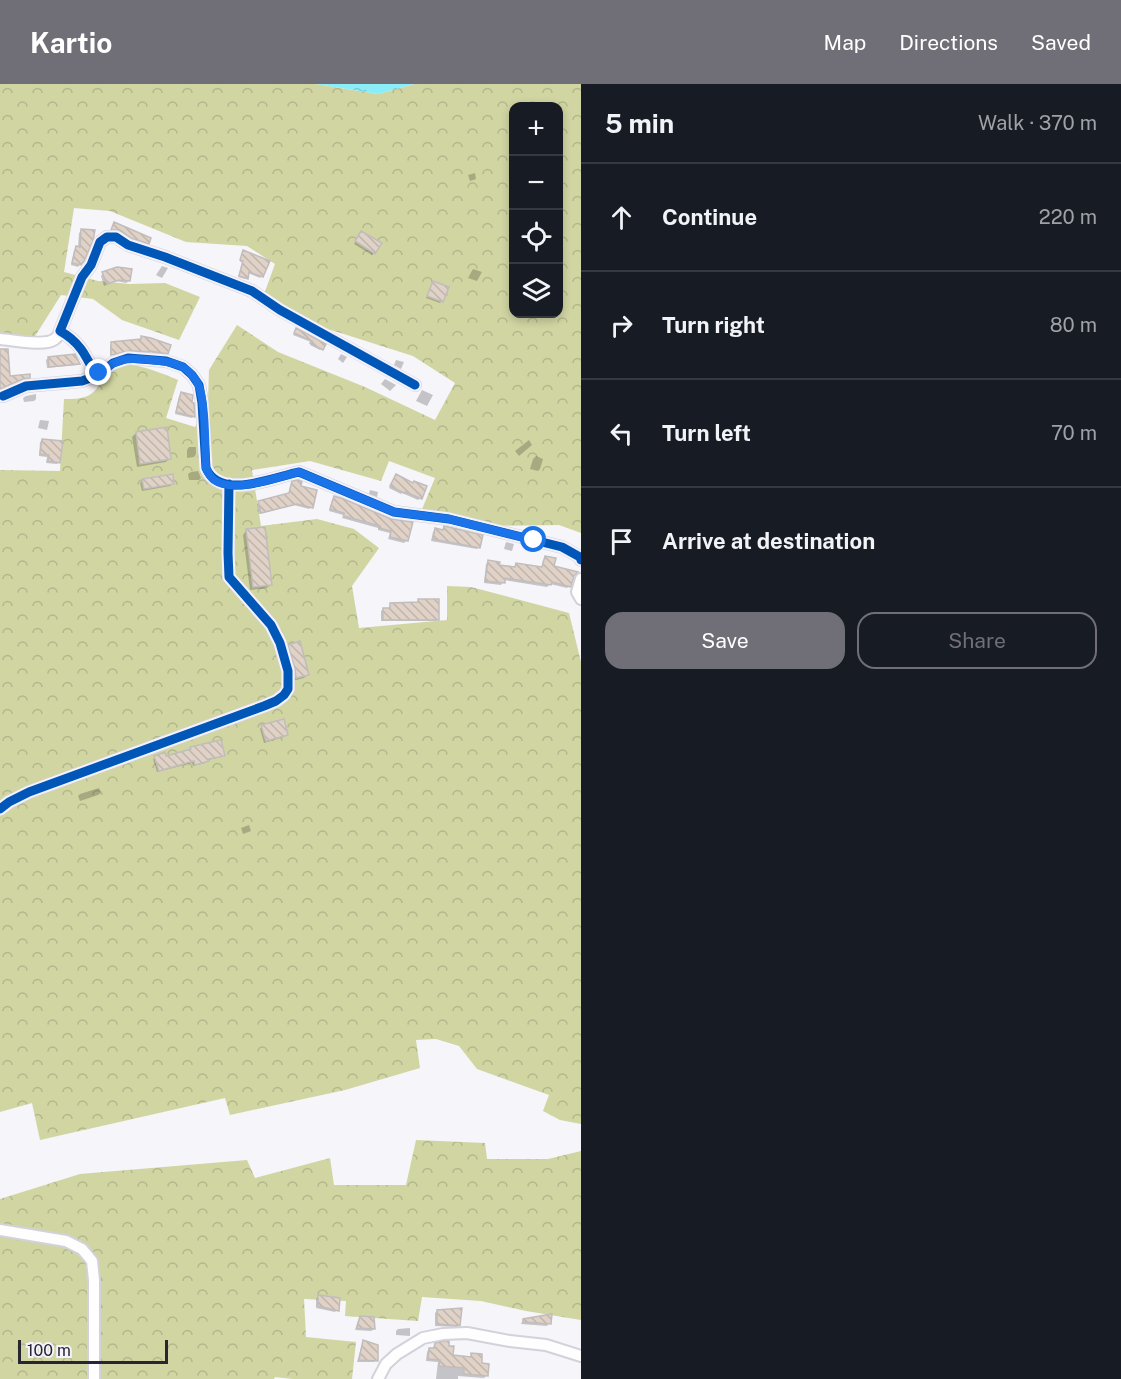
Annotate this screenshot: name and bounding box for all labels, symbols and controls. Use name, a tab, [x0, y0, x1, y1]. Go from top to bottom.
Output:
text: Kartio	[30, 26, 112, 59]
text: Map	[824, 30, 866, 55]
text: Directions	[899, 30, 998, 55]
text: Saved	[1031, 30, 1091, 55]
map controls	[509, 102, 563, 318]
button: +	[509, 102, 563, 156]
text: 5 min	[605, 108, 674, 139]
text: Walk · 370 m	[978, 111, 1097, 135]
button: −	[509, 156, 563, 210]
icon: ahead	[605, 201, 638, 234]
text: Continue	[662, 204, 757, 230]
text: 220 m	[1039, 205, 1097, 229]
button: locate	[509, 210, 563, 264]
button: layers	[509, 264, 563, 318]
icon: right	[605, 309, 638, 342]
text: Turn right	[662, 312, 765, 338]
text: 80 m	[1050, 313, 1097, 337]
route end	[85, 359, 111, 385]
icon: left	[605, 417, 638, 450]
text: Turn left	[662, 420, 751, 446]
text: 70 m	[1051, 421, 1097, 445]
icon: arrive	[605, 525, 638, 558]
route start	[520, 526, 546, 552]
text: Arrive at destination	[662, 528, 875, 554]
button: Save	[605, 612, 845, 669]
button: Share	[857, 612, 1097, 669]
scale bar	[18, 1337, 168, 1364]
text: 100 m	[27, 1341, 71, 1360]

